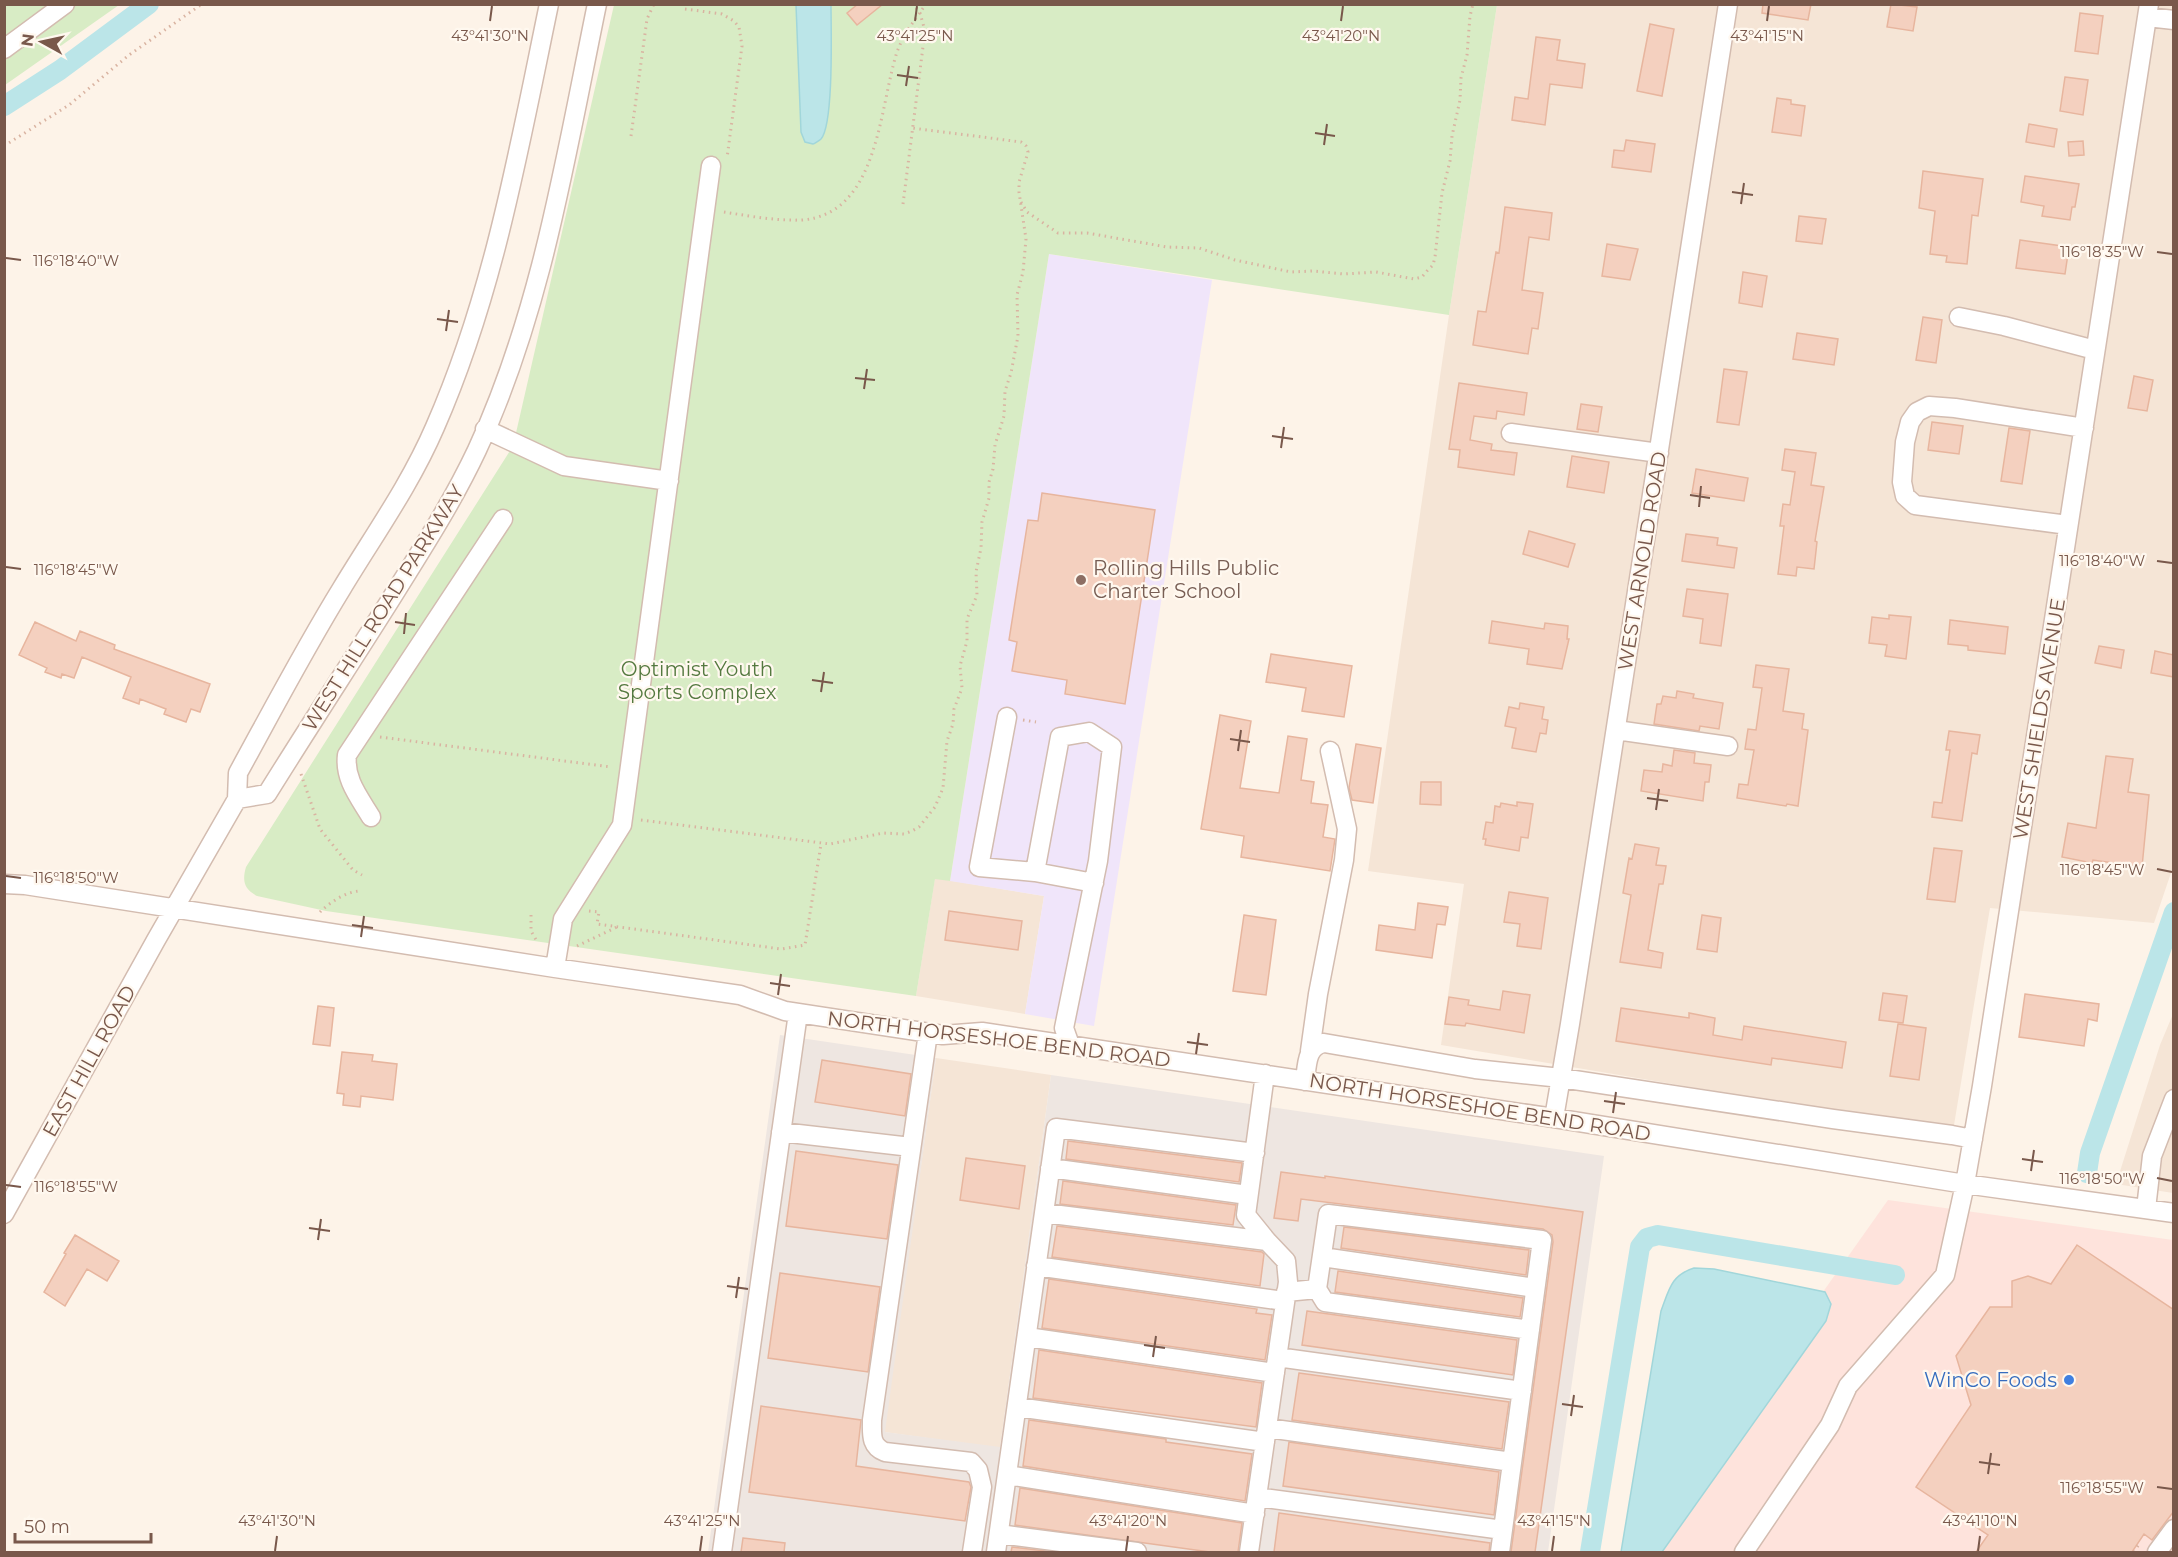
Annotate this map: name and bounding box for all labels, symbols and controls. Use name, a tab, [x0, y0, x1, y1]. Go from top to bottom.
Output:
north arrow	[12, 12, 72, 72]
text: 43°41'30"N	[451, 26, 529, 45]
text: 43°41'25"N	[877, 26, 953, 45]
text: 43°41'20"N	[1302, 26, 1380, 45]
text: 43°41'15"N	[1730, 26, 1804, 45]
text: N	[17, 32, 38, 48]
text: 116°18'35"W	[2060, 242, 2144, 261]
text: 116°18'40"W	[33, 251, 119, 270]
street label: WEST ARNOLD ROAD	[1613, 450, 1671, 672]
street label: WEST HILL ROAD PARKWAY	[297, 480, 469, 735]
text: 116°18'40"W	[2059, 551, 2145, 570]
place label: Rolling Hills Public Charter School	[1093, 556, 1279, 603]
text: 116°18'45"W	[34, 560, 119, 579]
marker: Rolling Hills Public Charter School	[1074, 573, 1088, 587]
street label: WEST SHIELDS AVENUE	[2008, 597, 2070, 841]
park label: Optimist Youth Sports Complex	[618, 657, 777, 704]
text: 116°18'45"W	[2060, 860, 2145, 879]
text: 116°18'50"W	[33, 868, 119, 887]
street label: EAST HILL ROAD	[37, 981, 141, 1141]
street label: NORTH HORSESHOE BEND ROAD	[826, 1006, 1172, 1072]
street label: NORTH HORSESHOE BEND ROAD	[1307, 1068, 1653, 1146]
text: 116°18'50"W	[2059, 1169, 2145, 1188]
text: 116°18'55"W	[34, 1177, 118, 1196]
place label: WinCo Foods	[1924, 1368, 2057, 1392]
marker: WinCo Foods	[2062, 1373, 2076, 1387]
text: 116°18'55"W	[2060, 1478, 2144, 1497]
scale bar	[15, 1506, 152, 1544]
text: 43°41'30"N	[238, 1511, 316, 1530]
text: 43°41'25"N	[664, 1511, 740, 1530]
text: 43°41'20"N	[1089, 1511, 1167, 1530]
text: 43°41'15"N	[1517, 1511, 1591, 1530]
text: 43°41'10"N	[1942, 1511, 2018, 1530]
text: 50 m	[24, 1516, 70, 1538]

